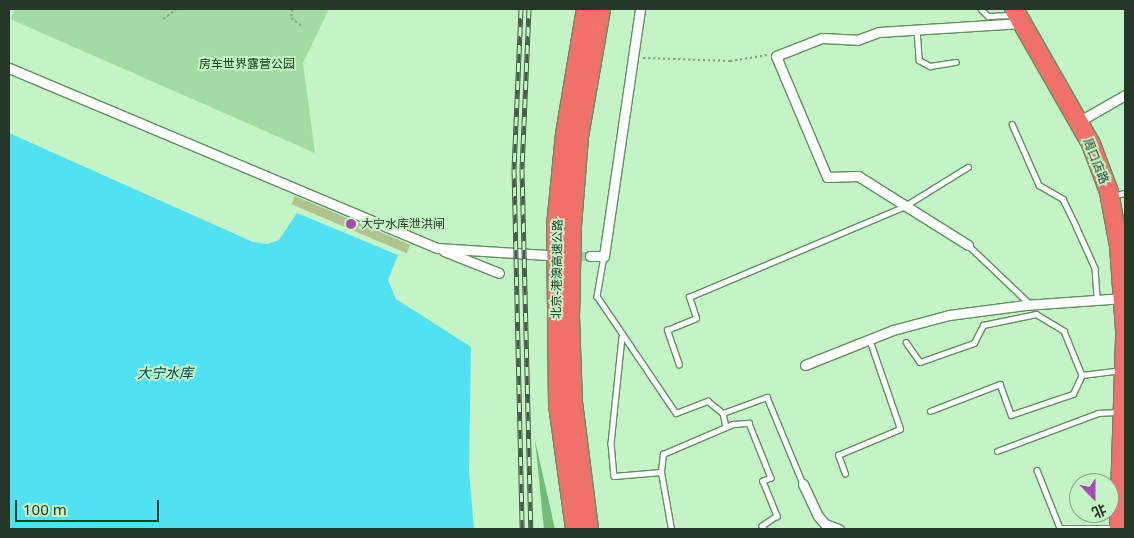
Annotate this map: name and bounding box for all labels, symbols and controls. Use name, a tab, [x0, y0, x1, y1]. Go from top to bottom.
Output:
park label: 房车世界露营公园	[199, 57, 295, 71]
street label: 周口店路	[1080, 136, 1112, 186]
place label: 大宁水库泄洪闸	[361, 217, 445, 231]
marker: 大宁水库泄洪闸	[345, 218, 357, 230]
street label: 北京-港澳高速公路	[549, 219, 565, 319]
water label: 大宁水库	[137, 365, 193, 381]
north arrow	[1069, 473, 1119, 523]
scale bar	[18, 490, 161, 522]
text: 100 m	[23, 499, 67, 519]
text: 北	[1089, 500, 1109, 523]

